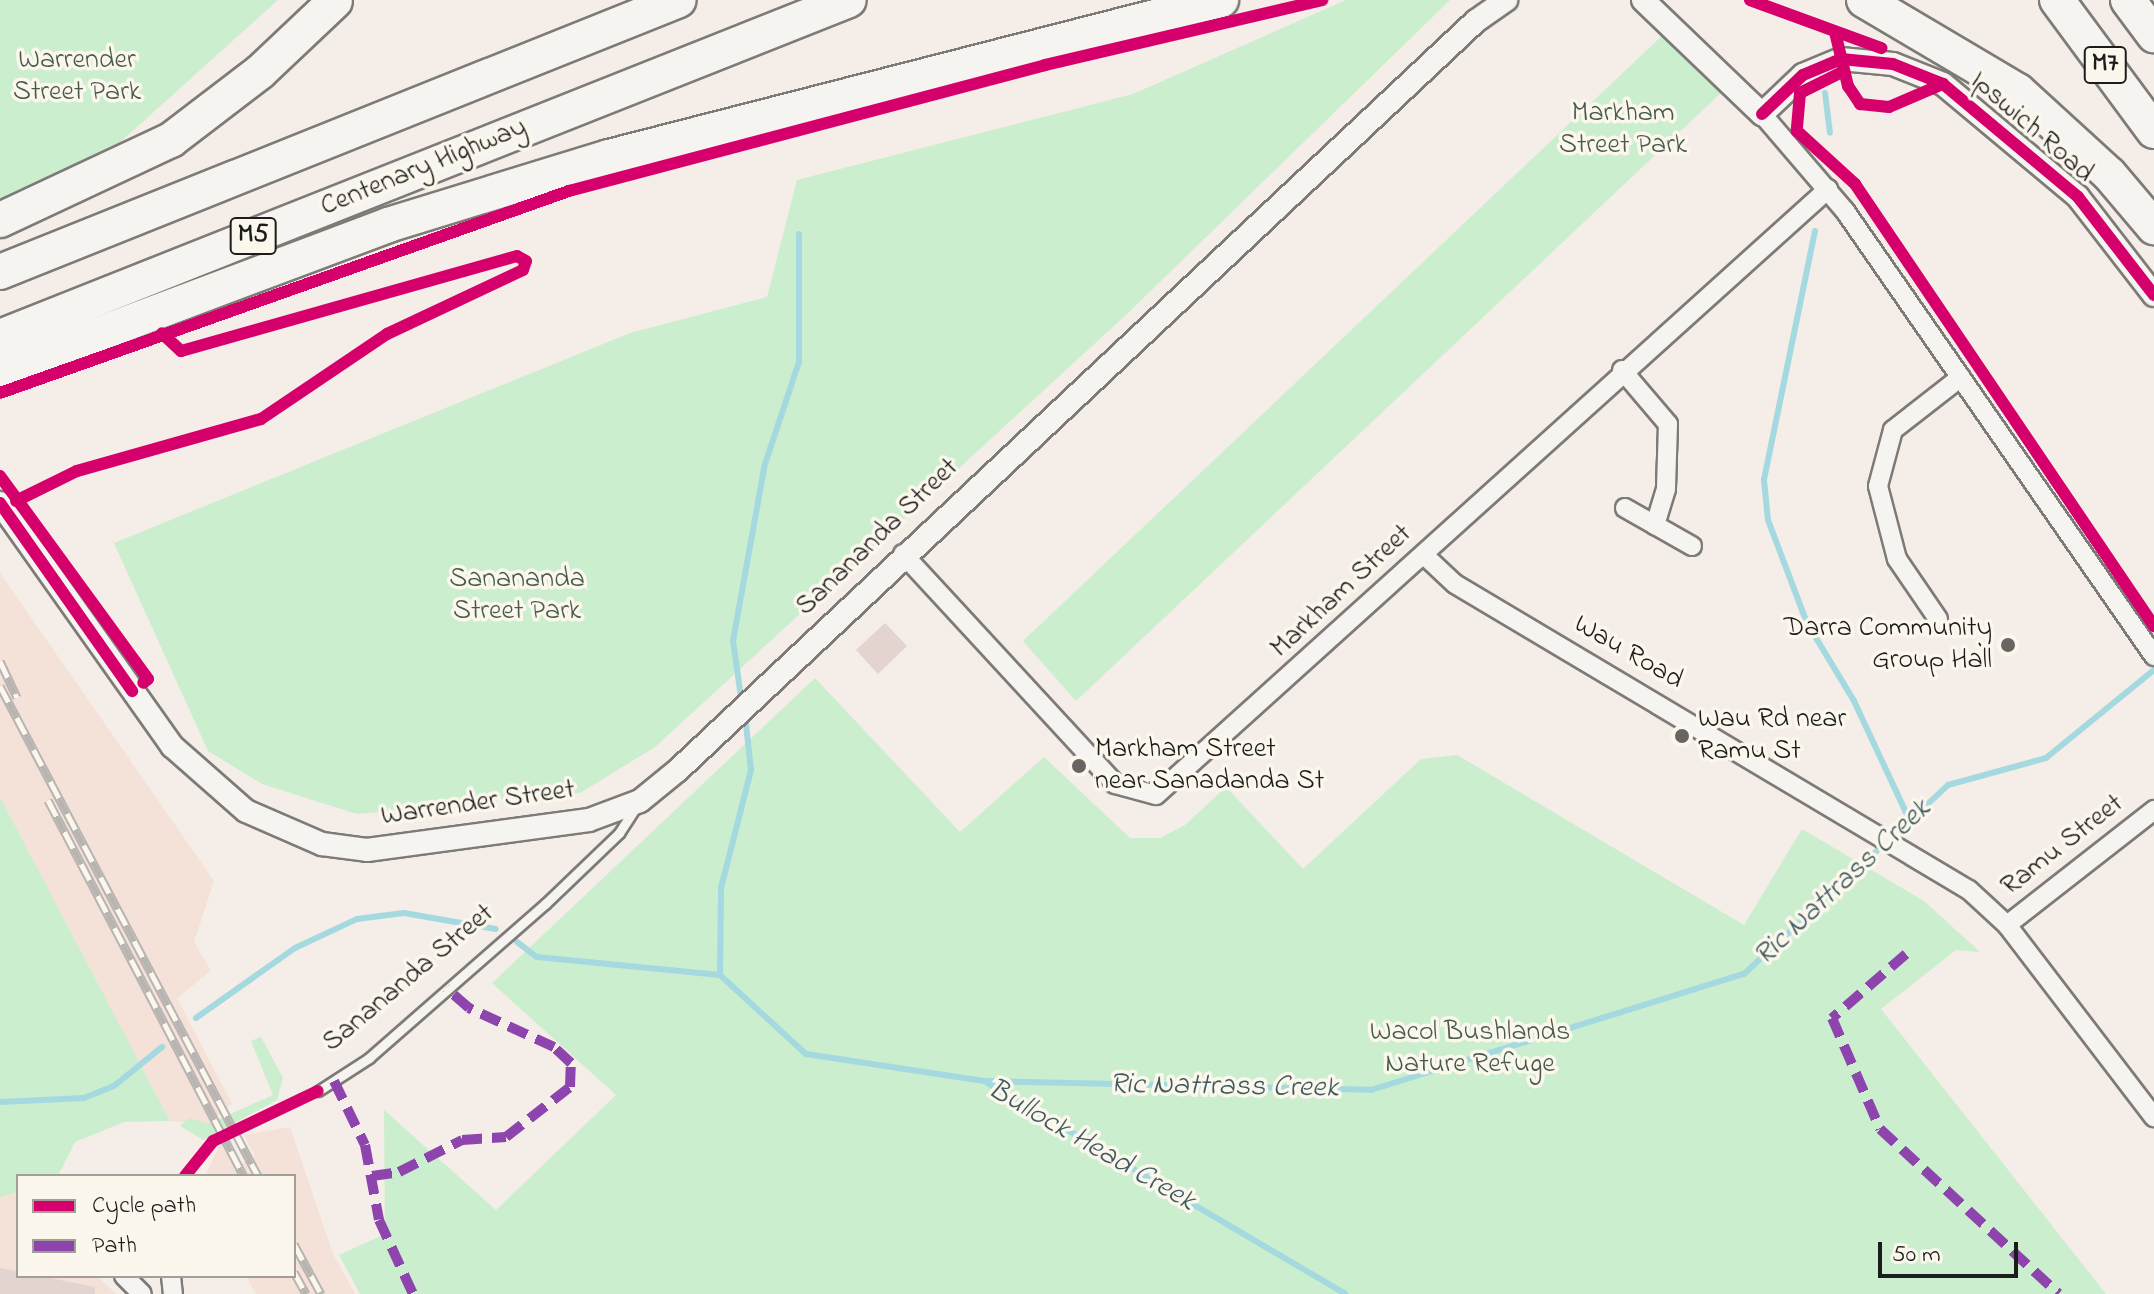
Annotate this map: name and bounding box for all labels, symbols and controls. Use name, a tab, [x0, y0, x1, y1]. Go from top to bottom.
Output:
road number: M7	[2083, 43, 2127, 87]
park label: Warrender Street Park	[13, 44, 141, 110]
street label: Ipswich Road	[1962, 65, 2100, 191]
park label: Markham Street Park	[1559, 97, 1687, 163]
street label: Centenary Highway	[316, 111, 532, 225]
road number: M5	[229, 214, 277, 258]
street label: Sanananda Street	[790, 452, 966, 624]
street label: Markham Street	[1264, 518, 1420, 666]
park label: Sanananda Street Park	[449, 563, 585, 629]
street label: Wau Road	[1567, 608, 1689, 698]
place label: Darra Community Group Hall	[1784, 612, 1992, 678]
marker: Darra Community Group Hall	[1999, 636, 2017, 654]
place label: Wau Rd near Ramu St	[1698, 703, 1846, 769]
marker: Wau Rd near Ramu St	[1673, 727, 1691, 745]
place label: Markham Street near Sanadanda St	[1095, 733, 1324, 799]
marker: Markham Street near Sanadanda St	[1070, 757, 1088, 775]
street label: Warrender Street	[379, 774, 577, 834]
street label: Ramu Street	[1995, 788, 2131, 904]
water label: Ric Nattrass Creek	[1747, 792, 1939, 974]
street label: Sanananda Street	[317, 898, 501, 1060]
park label: Wacol Bushlands Nature Refuge	[1370, 1016, 1570, 1082]
water label: Ric Nattrass Creek	[1109, 1067, 1339, 1107]
water label: Bullock Head Creek	[981, 1072, 1201, 1220]
legend	[16, 1174, 296, 1278]
text: Cycle path	[92, 1189, 196, 1224]
scale bar	[1882, 1226, 2022, 1276]
text: Path	[92, 1229, 137, 1264]
text: 50 m	[1892, 1238, 1941, 1273]

